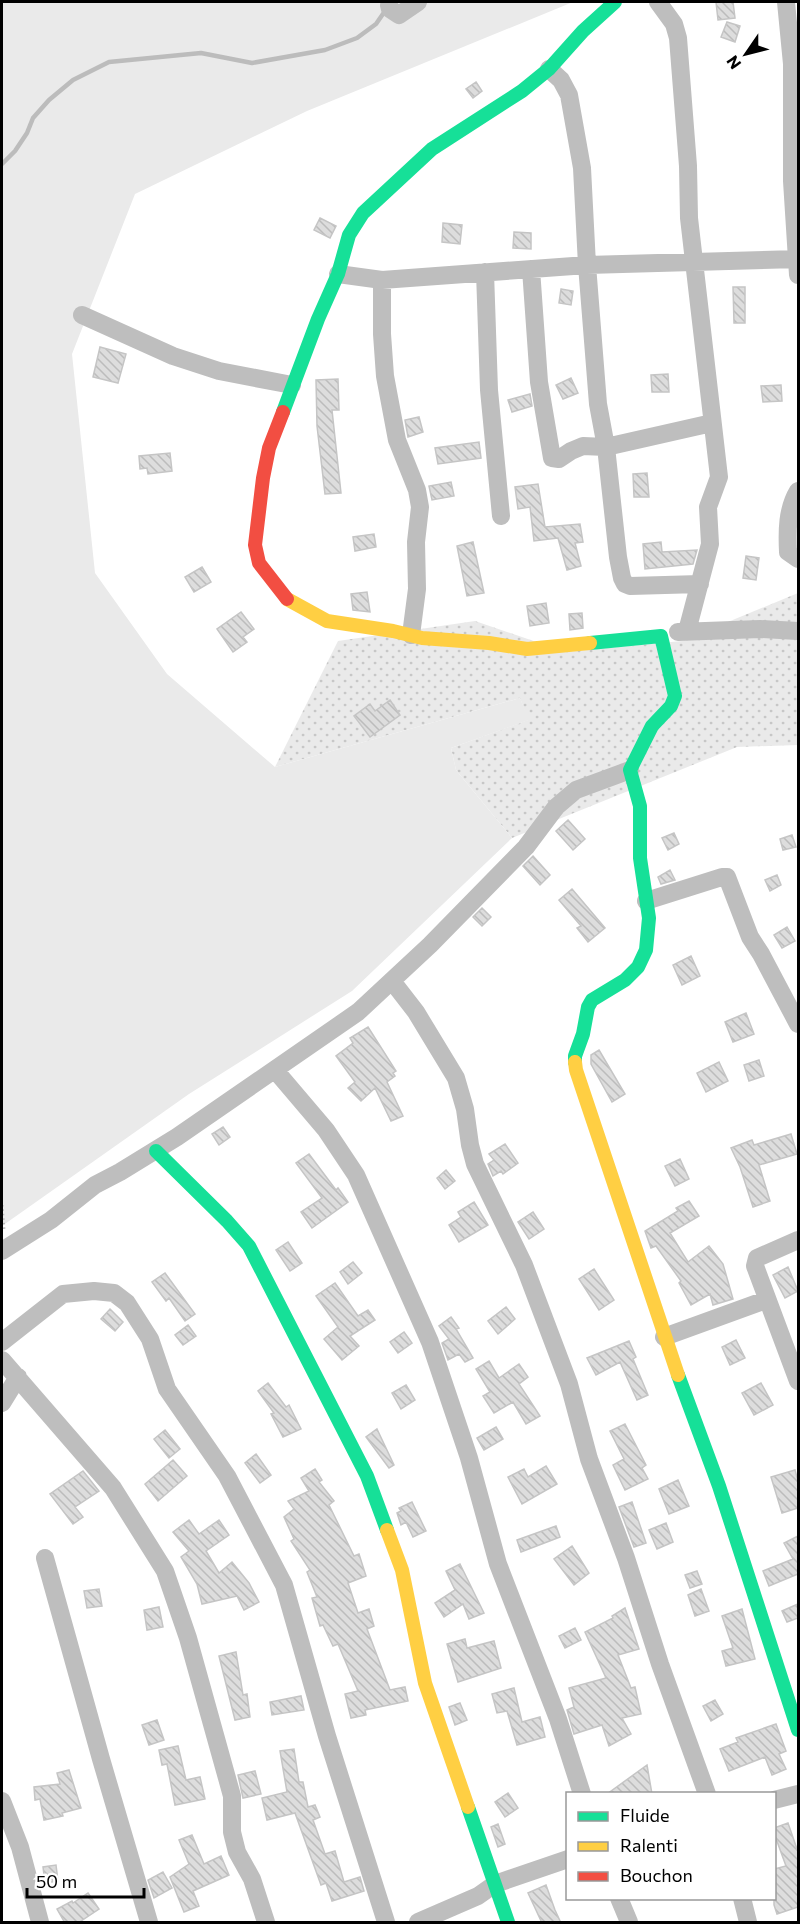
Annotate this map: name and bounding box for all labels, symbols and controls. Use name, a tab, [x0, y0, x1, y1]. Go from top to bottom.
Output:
north arrow	[716, 24, 776, 84]
text: N	[722, 53, 745, 73]
legend	[566, 1792, 776, 1900]
text: Fluide	[620, 1804, 669, 1826]
text: Ralenti	[620, 1834, 678, 1856]
scale bar	[27, 1861, 144, 1899]
text: Bouchon	[620, 1864, 693, 1886]
text: 50 m	[36, 1870, 77, 1892]

